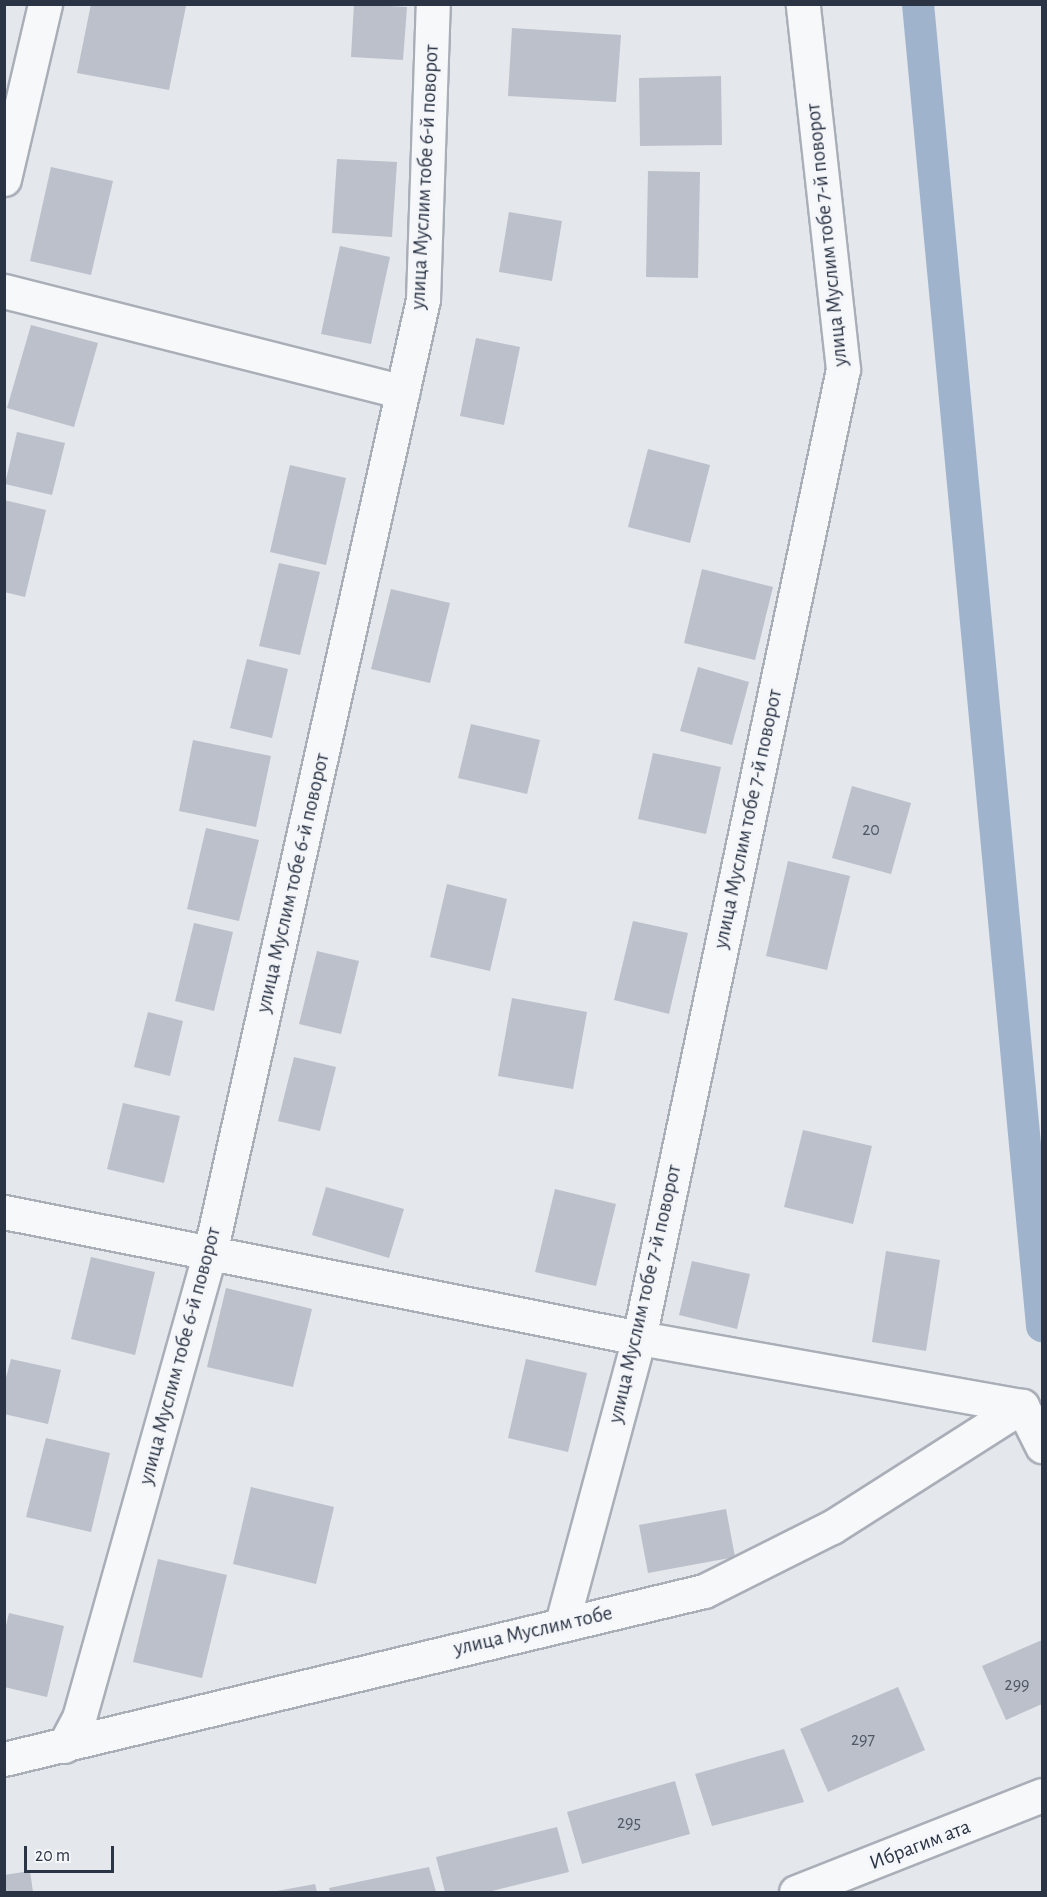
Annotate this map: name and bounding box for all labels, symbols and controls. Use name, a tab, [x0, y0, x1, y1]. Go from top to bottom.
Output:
street label: улица Муслим тобе 6-й поворот	[405, 44, 445, 310]
street label: улица Муслим тобе 7-й поворот	[801, 102, 853, 368]
street label: улица Муслим тобе 7-й поворот	[708, 687, 788, 951]
street label: улица Муслим тобе 6-й поворот	[251, 751, 335, 1015]
house number: 20	[862, 819, 880, 841]
street label: улица Муслим тобе 7-й поворот	[603, 1162, 687, 1426]
street label: улица Муслим тобе 6-й поворот	[133, 1225, 227, 1487]
street label: улица Муслим тобе	[451, 1601, 615, 1661]
house number: 299	[1004, 1674, 1030, 1696]
house number: 297	[851, 1729, 875, 1751]
house number: 295	[617, 1812, 641, 1834]
street label: Ибрагим ата	[866, 1814, 974, 1876]
scale bar	[27, 1834, 117, 1872]
text: 20 m	[35, 1847, 70, 1865]

